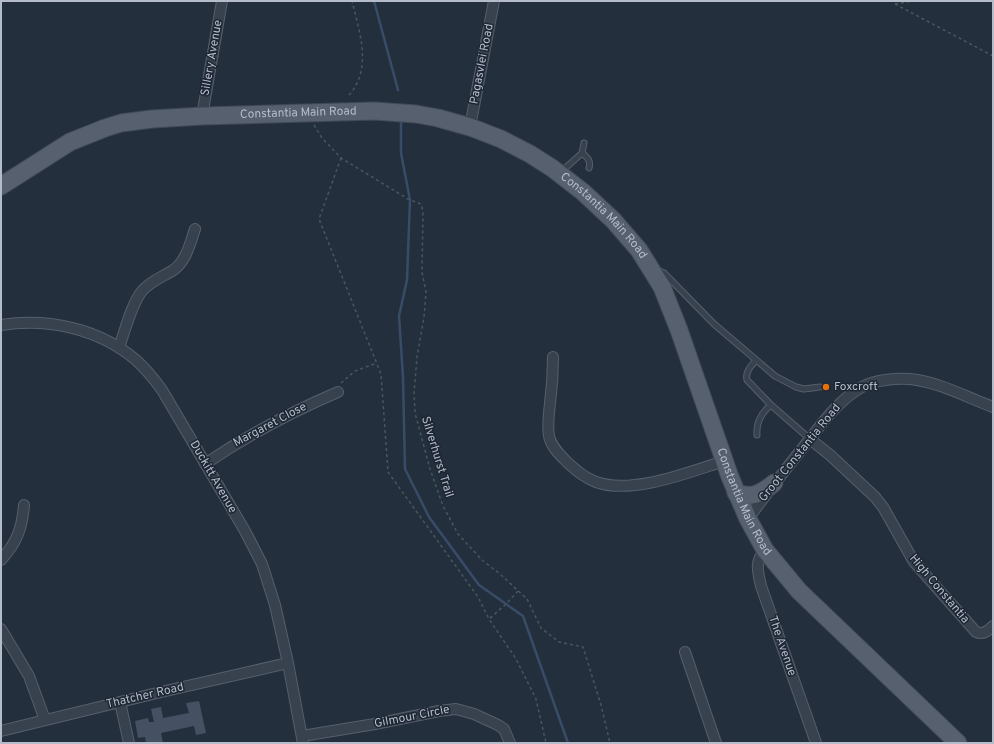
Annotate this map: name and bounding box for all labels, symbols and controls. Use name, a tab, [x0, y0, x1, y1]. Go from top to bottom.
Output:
street label: Sillery Avenue	[197, 19, 227, 97]
street label: Pagasvlei Road	[466, 22, 498, 106]
street label: Constantia Main Road	[240, 104, 357, 123]
street label: Constantia Main Road	[557, 169, 651, 262]
place label: Foxcroft	[834, 379, 878, 395]
marker: Foxcroft	[821, 382, 831, 392]
street label: Margaret Close	[231, 399, 309, 451]
street label: Groot Constantia Road	[755, 401, 845, 505]
street label: Silverhurst Trail	[417, 414, 457, 500]
street label: Duckitt Avenue	[186, 438, 240, 516]
street label: Constantia Main Road	[713, 446, 775, 559]
street label: High Constantia	[905, 551, 973, 627]
street label: The Avenue	[764, 614, 800, 678]
street label: Thatcher Road	[105, 679, 185, 713]
street label: Gilmour Circle	[373, 702, 451, 732]

